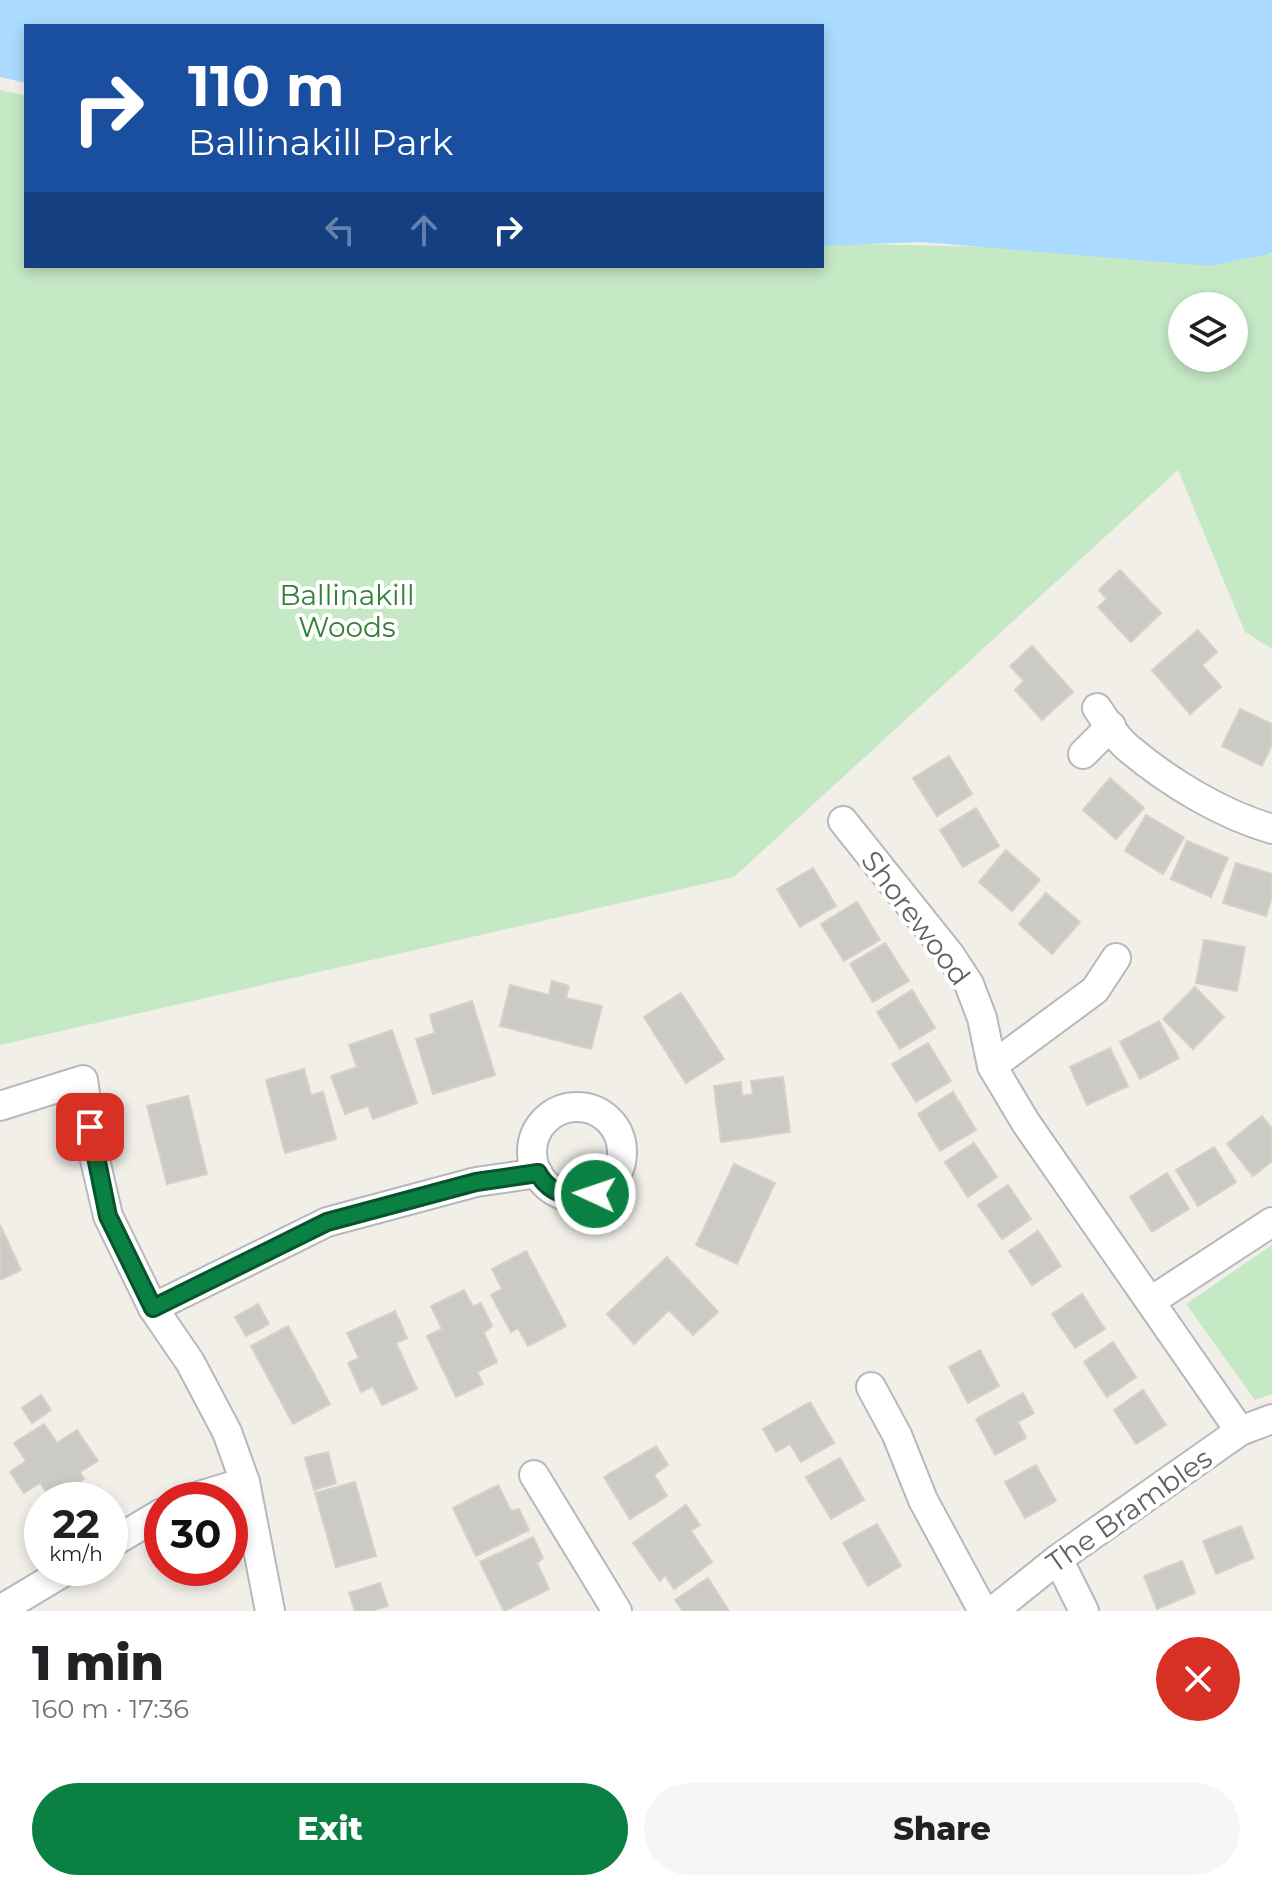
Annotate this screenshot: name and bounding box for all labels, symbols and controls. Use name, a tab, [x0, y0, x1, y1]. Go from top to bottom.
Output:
text: 110 m	[188, 52, 345, 120]
icon: right	[56, 56, 160, 160]
text: Ballinakill Park	[188, 120, 453, 164]
icon: left	[318, 208, 362, 252]
icon: ahead	[402, 208, 446, 252]
icon: right	[486, 208, 530, 252]
map controls	[1168, 292, 1248, 372]
button: layers	[1168, 292, 1248, 372]
park label: Ballinakill Woods	[279, 578, 415, 644]
street label: Shorewood	[854, 844, 978, 992]
pin	[56, 1093, 124, 1161]
icon: arrive	[68, 1105, 112, 1149]
position arrow	[553, 1152, 637, 1236]
street label: The Brambles	[1040, 1441, 1218, 1579]
speed limit sign: 30	[144, 1482, 248, 1586]
text: 22	[52, 1499, 100, 1548]
text: km/h	[49, 1542, 103, 1566]
text: 1 min	[32, 1634, 164, 1692]
button: close	[1156, 1637, 1240, 1721]
text: 160 m · 17:36	[32, 1693, 189, 1725]
button: Exit	[32, 1783, 628, 1875]
button: Share	[644, 1783, 1240, 1875]

